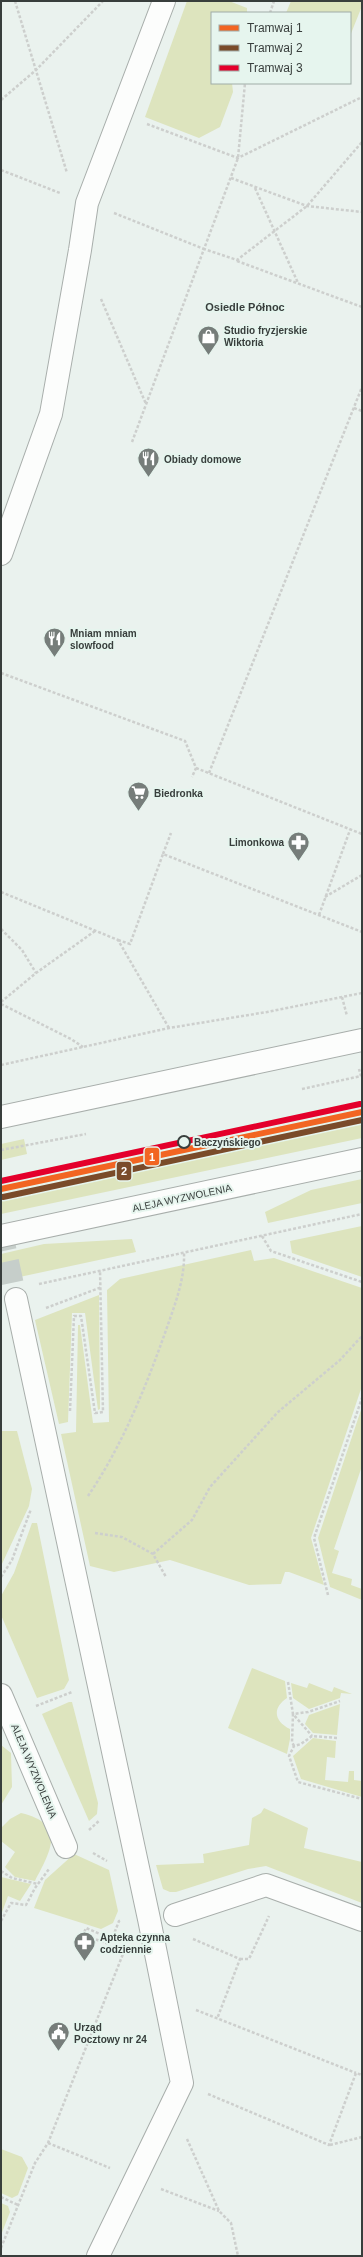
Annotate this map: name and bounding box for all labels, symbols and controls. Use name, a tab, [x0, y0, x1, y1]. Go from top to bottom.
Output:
legend	[211, 12, 351, 84]
text: Tramwaj 1	[247, 21, 303, 35]
text: Tramwaj 2	[247, 41, 303, 55]
text: Tramwaj 3	[247, 61, 303, 75]
district label: Osiedle Północ	[205, 301, 285, 313]
shop icon: Studio fryzjerskie Wiktoria	[195, 323, 221, 356]
place label: Studio fryzjerskie Wiktoria	[224, 325, 308, 348]
restaurant icon: Obiady domowe	[135, 446, 161, 479]
place label: Obiady domowe	[164, 454, 242, 465]
restaurant icon: Mniam mniam slowfood	[41, 626, 67, 659]
place label: Mniam mniam slowfood	[70, 628, 137, 651]
supermarket icon: Biedronka	[125, 780, 151, 813]
place label: Biedronka	[154, 788, 203, 799]
pharmacy icon: Limonkowa	[286, 829, 312, 862]
place label: Limonkowa	[229, 837, 284, 848]
marker: Baczyńskiego	[177, 1135, 191, 1149]
place label: Baczyńskiego	[194, 1137, 261, 1148]
line badge: 1	[144, 1147, 160, 1166]
text: 1	[149, 1151, 155, 1163]
line badge: 2	[116, 1161, 132, 1181]
text: 2	[121, 1165, 127, 1177]
street label: ALEJA WYZWOLENIA	[131, 1182, 233, 1214]
street label: ALEJA WYZWOLENIA	[9, 1722, 59, 1820]
pharmacy icon: Apteka czynna codziennie	[72, 1930, 98, 1963]
place label: Apteka czynna codziennie	[100, 1932, 170, 1955]
public building icon: Urząd Pocztowy nr 24	[46, 2020, 72, 2053]
place label: Urząd Pocztowy nr 24	[74, 2022, 147, 2045]

